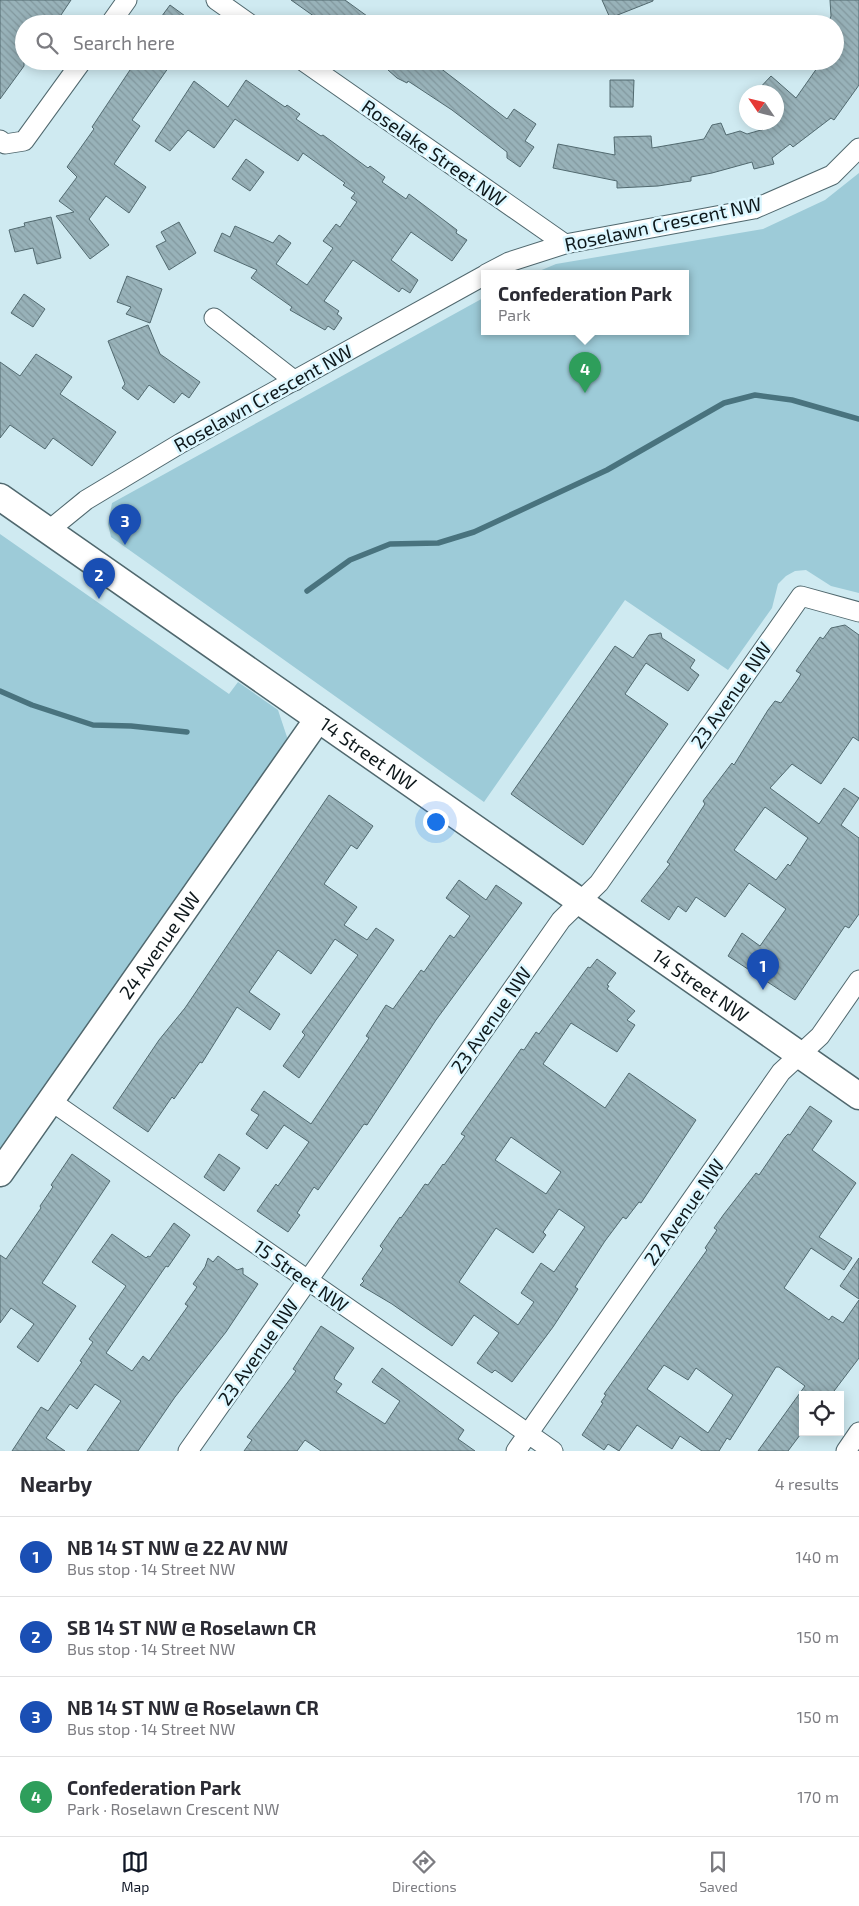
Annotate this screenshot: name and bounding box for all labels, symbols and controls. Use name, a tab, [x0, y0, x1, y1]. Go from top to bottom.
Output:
search box	[15, 15, 844, 70]
icon: search	[33, 29, 61, 57]
text: Search here	[73, 31, 175, 54]
north arrow	[739, 85, 784, 130]
street label: Roselake Street NW	[358, 94, 511, 211]
street label: Roselawn Crescent NW	[562, 191, 763, 256]
popup	[481, 270, 689, 335]
text: Confederation Park	[498, 282, 672, 305]
text: Park	[498, 305, 531, 324]
street label: Roselawn Crescent NW	[169, 339, 356, 456]
pin: 4	[569, 352, 601, 393]
pin: 3	[109, 504, 141, 545]
pin: 2	[83, 558, 115, 599]
street label: 23 Avenue NW	[686, 637, 776, 752]
street label: 14 Street NW	[316, 712, 421, 795]
your location	[423, 809, 449, 835]
street label: 24 Avenue NW	[114, 887, 205, 1003]
street label: 14 Street NW	[648, 944, 753, 1027]
pin: 1	[747, 949, 779, 990]
street label: 23 Avenue NW	[446, 962, 536, 1077]
street label: 22 Avenue NW	[638, 1154, 729, 1269]
street label: 15 Street NW	[249, 1234, 353, 1317]
street label: 23 Avenue NW	[213, 1294, 303, 1409]
map controls	[799, 1391, 844, 1436]
button: locate	[799, 1391, 844, 1436]
text: Nearby	[20, 1471, 92, 1496]
text: 4 results	[775, 1474, 839, 1493]
text: NB 14 ST NW @ 22 AV NW	[67, 1536, 288, 1559]
text: 1	[33, 1547, 39, 1566]
text: 140 m	[796, 1547, 839, 1566]
text: Bus stop · 14 Street NW	[67, 1559, 236, 1578]
text: SB 14 ST NW @ Roselawn CR	[67, 1616, 316, 1639]
text: 2	[31, 1627, 41, 1646]
text: 150 m	[797, 1627, 839, 1646]
text: Bus stop · 14 Street NW	[67, 1639, 236, 1658]
text: NB 14 ST NW @ Roselawn CR	[67, 1696, 319, 1719]
text: 3	[31, 1707, 41, 1726]
text: 150 m	[797, 1707, 839, 1726]
text: Bus stop · 14 Street NW	[67, 1719, 236, 1738]
text: Confederation Park	[67, 1776, 241, 1799]
text: 4	[31, 1787, 41, 1806]
text: 170 m	[797, 1787, 839, 1806]
text: Park · Roselawn Crescent NW	[67, 1799, 279, 1818]
tab: Map	[121, 1848, 149, 1895]
tab: Directions	[392, 1848, 457, 1895]
tab: Saved	[699, 1848, 738, 1895]

